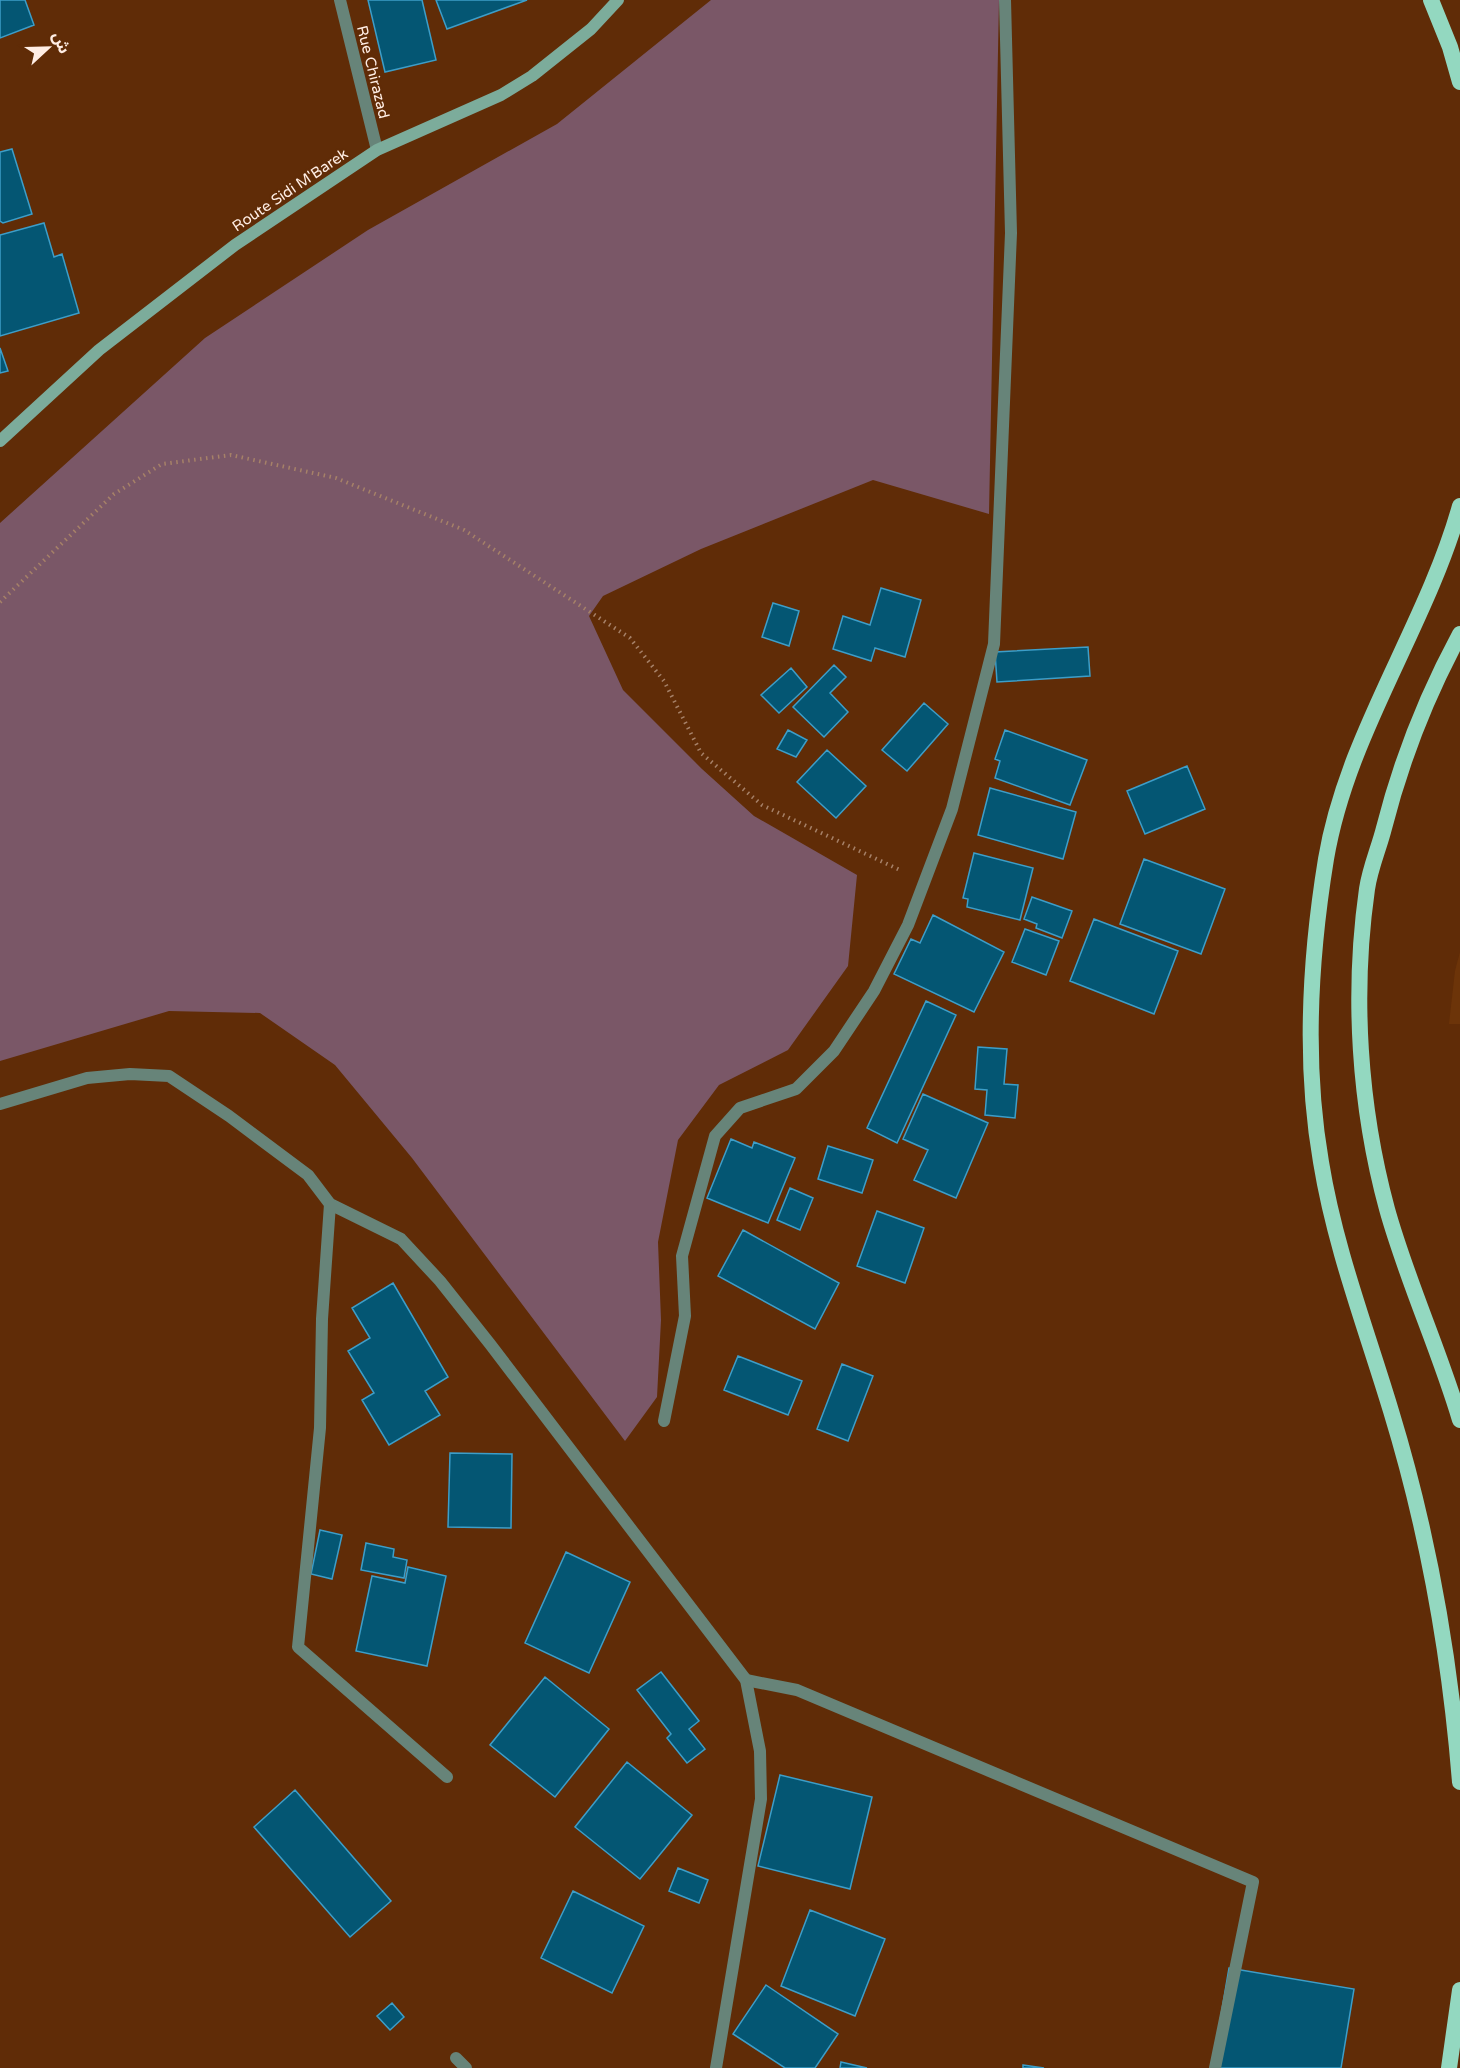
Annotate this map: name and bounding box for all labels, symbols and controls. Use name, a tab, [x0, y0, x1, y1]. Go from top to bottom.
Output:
north arrow	[18, 18, 78, 78]
street label: Rue Chirazad	[353, 24, 393, 120]
text: ش	[48, 29, 74, 57]
street label: Route Sidi M'Barek	[229, 145, 351, 235]

